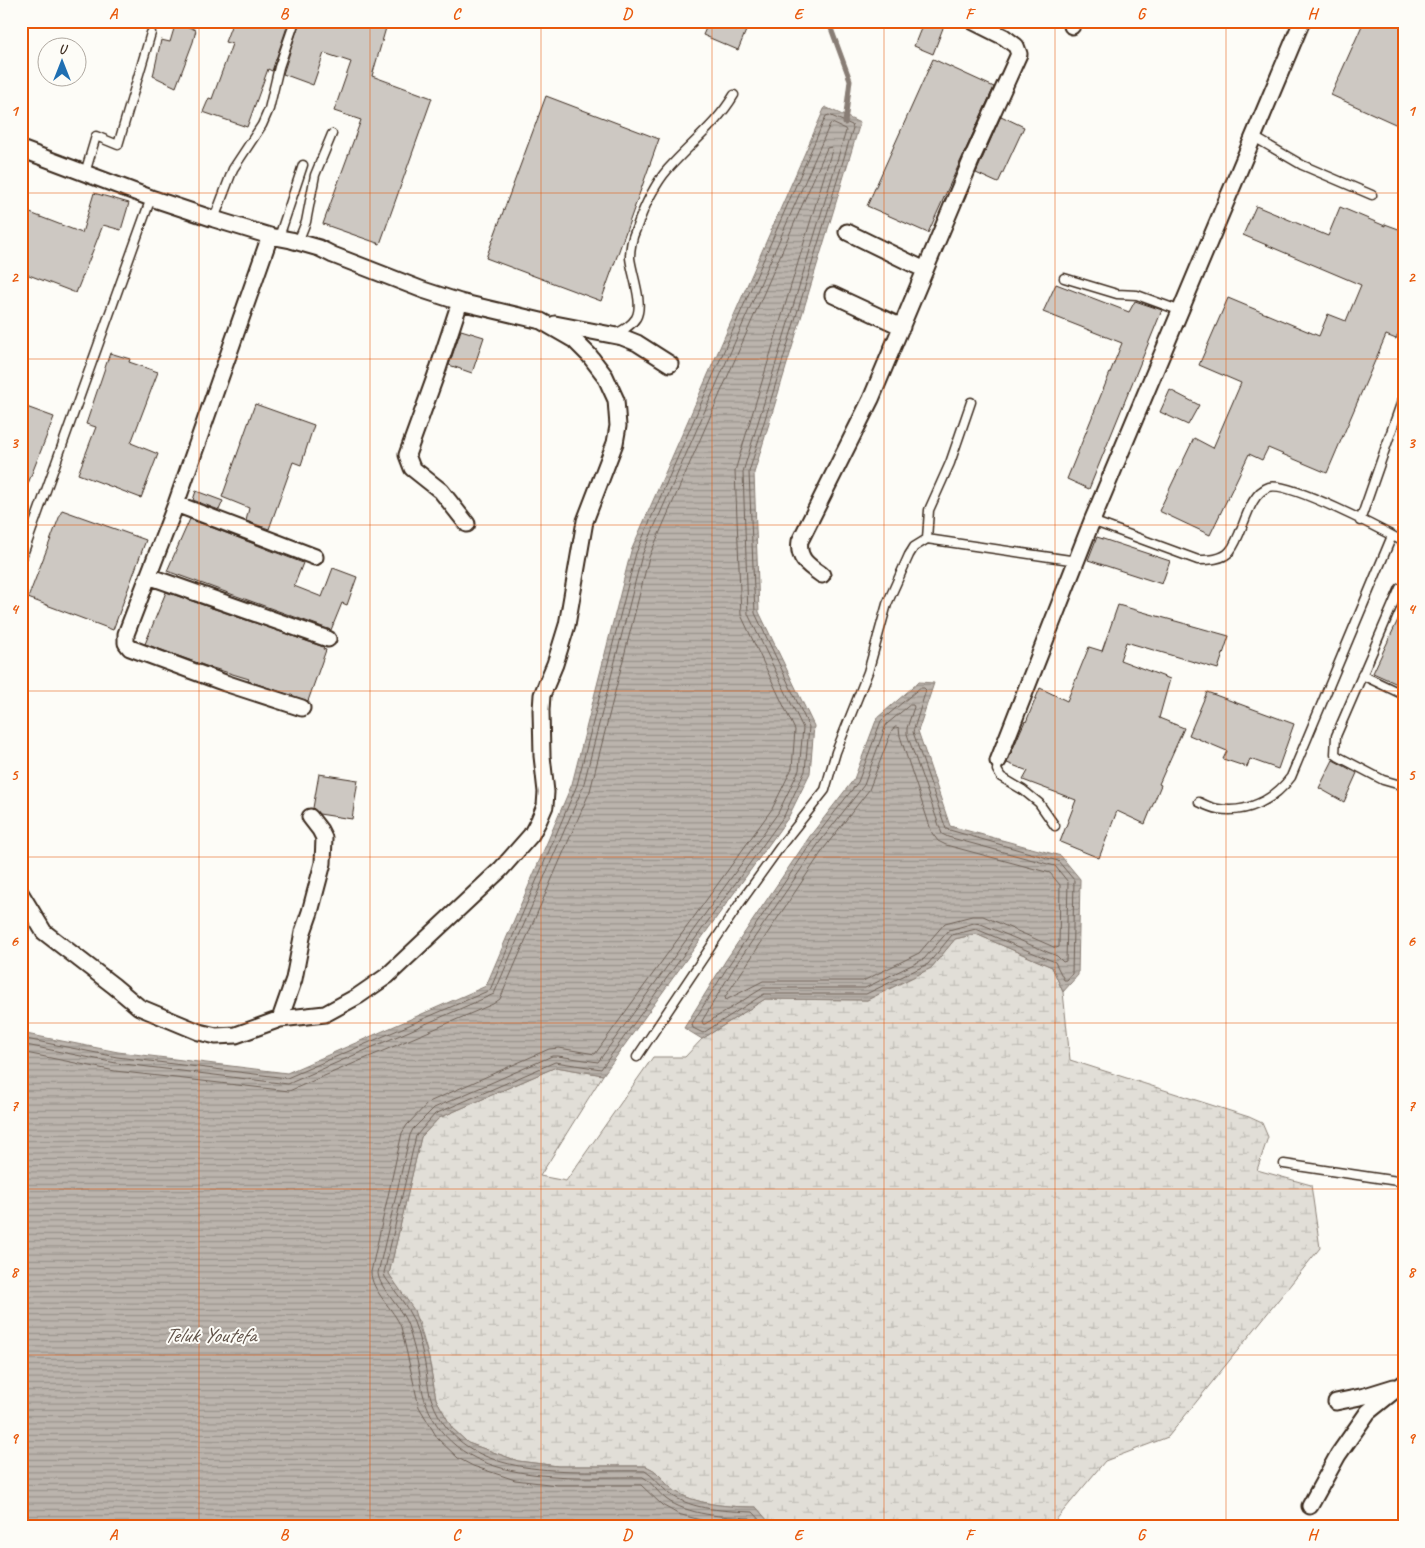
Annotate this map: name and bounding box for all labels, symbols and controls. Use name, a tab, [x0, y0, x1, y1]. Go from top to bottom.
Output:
text: A	[109, 4, 119, 24]
text: B	[280, 4, 290, 24]
text: C	[452, 4, 462, 24]
text: D	[622, 4, 633, 24]
text: E	[794, 4, 805, 24]
text: F	[965, 4, 976, 24]
text: G	[1137, 4, 1147, 24]
text: H	[1307, 4, 1319, 24]
north arrow	[38, 38, 88, 88]
text: U	[59, 41, 69, 58]
text: 1	[10, 101, 19, 121]
text: 1	[1407, 101, 1416, 121]
text: 2	[10, 267, 19, 287]
text: 2	[1407, 267, 1416, 287]
text: 3	[10, 433, 19, 453]
text: 3	[1407, 433, 1416, 453]
text: 4	[10, 599, 19, 619]
text: 4	[1407, 599, 1416, 619]
text: 5	[11, 765, 20, 785]
text: 5	[1408, 765, 1417, 785]
text: 6	[10, 931, 19, 951]
text: 6	[1407, 931, 1416, 951]
text: 7	[10, 1096, 19, 1116]
text: 7	[1407, 1096, 1416, 1116]
text: 8	[10, 1262, 19, 1282]
text: 8	[1407, 1262, 1416, 1282]
water label: Teluk Youtefa	[164, 1322, 258, 1348]
text: 9	[10, 1428, 19, 1448]
text: 9	[1407, 1428, 1416, 1448]
text: A	[109, 1525, 119, 1545]
text: B	[280, 1525, 290, 1545]
text: C	[452, 1525, 462, 1545]
text: D	[622, 1525, 633, 1545]
text: E	[794, 1525, 805, 1545]
text: F	[965, 1525, 976, 1545]
text: G	[1137, 1525, 1147, 1545]
text: H	[1307, 1525, 1319, 1545]

